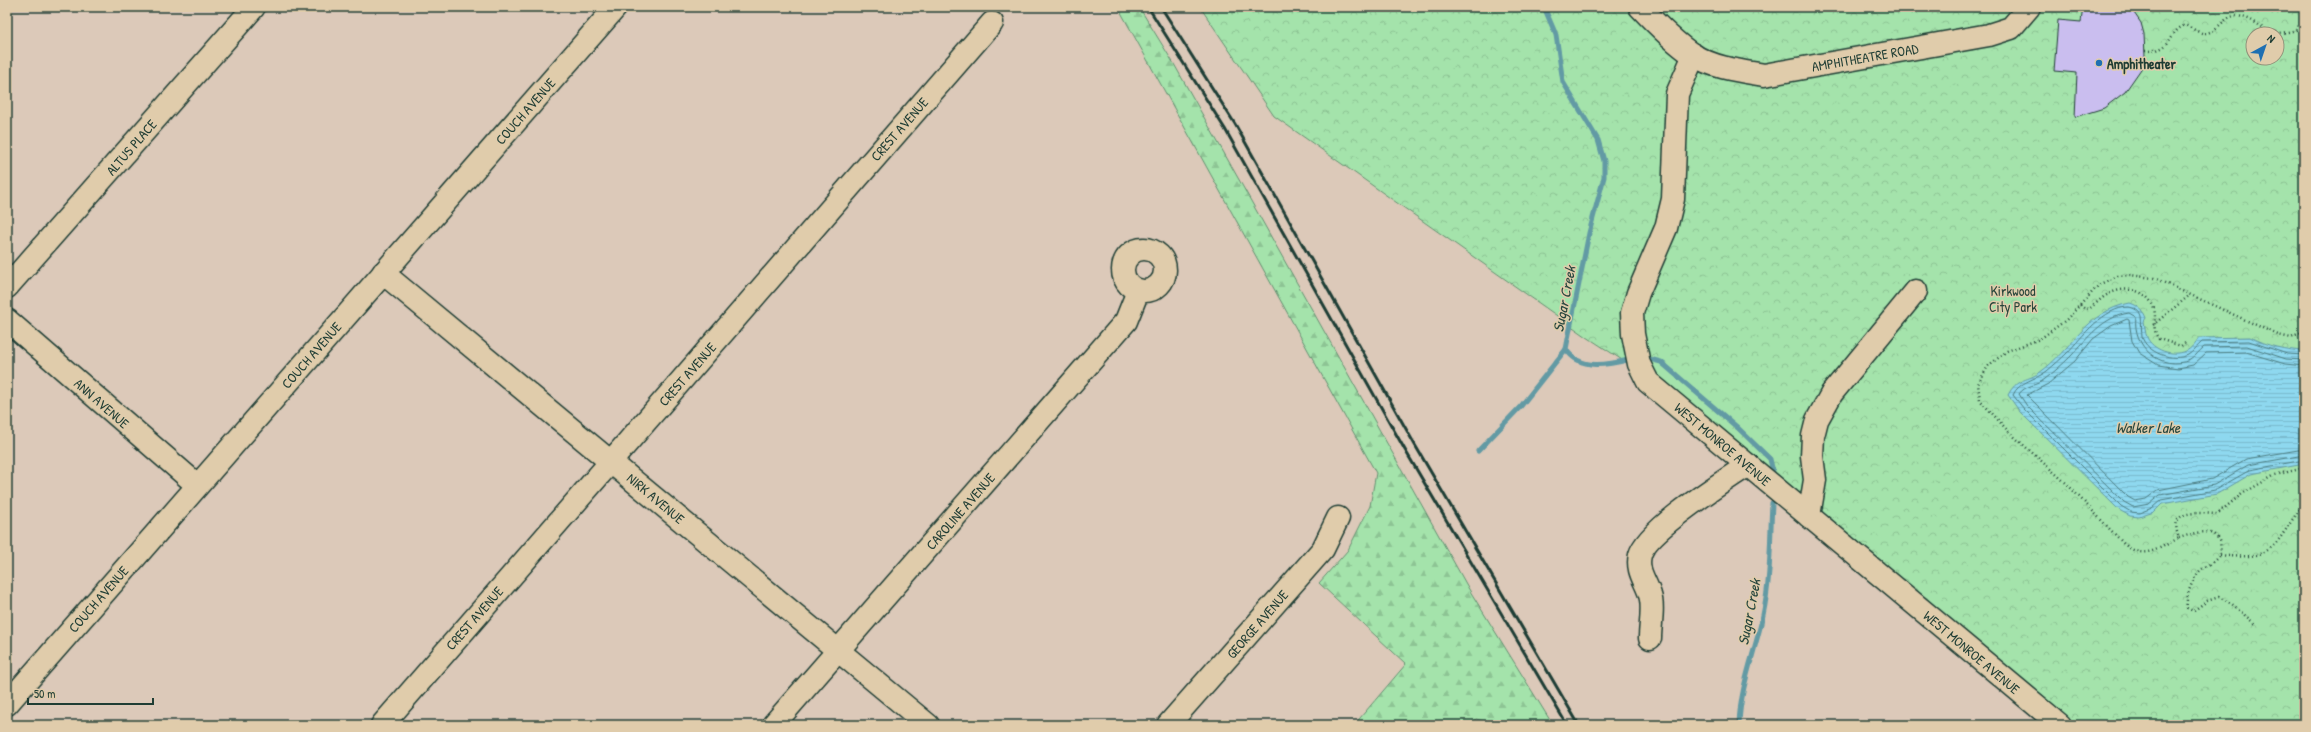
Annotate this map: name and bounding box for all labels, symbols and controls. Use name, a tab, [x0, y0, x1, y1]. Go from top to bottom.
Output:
north arrow	[2245, 26, 2285, 66]
text: N	[2265, 31, 2278, 46]
street label: AMPHITHEATRE ROAD	[1810, 38, 1920, 76]
place label: Amphitheater	[2107, 54, 2177, 75]
marker: Amphitheater	[2094, 58, 2104, 68]
street label: COUCH AVENUE	[491, 74, 559, 148]
street label: CREST AVENUE	[866, 93, 932, 165]
street label: ALTUS PLACE	[101, 115, 161, 179]
water label: Sugar Creek	[1547, 262, 1581, 334]
park label: Kirkwood City Park	[1989, 281, 2037, 317]
street label: COUCH AVENUE	[277, 318, 345, 392]
street label: CREST AVENUE	[654, 338, 720, 410]
street label: ANN AVENUE	[70, 374, 134, 432]
street label: WEST MONROE AVENUE	[1671, 398, 1775, 490]
water label: Walker Lake	[2116, 417, 2181, 438]
street label: NIRK AVENUE	[623, 468, 689, 528]
street label: CAROLINE AVENUE	[921, 468, 999, 554]
street label: COUCH AVENUE	[64, 562, 132, 636]
water label: Sugar Creek	[1732, 575, 1766, 647]
street label: CREST AVENUE	[441, 582, 507, 654]
street label: GEORGE AVENUE	[1222, 586, 1292, 662]
street label: WEST MONROE AVENUE	[1920, 606, 2024, 698]
scale bar	[28, 680, 153, 706]
text: 50 m	[34, 685, 55, 702]

